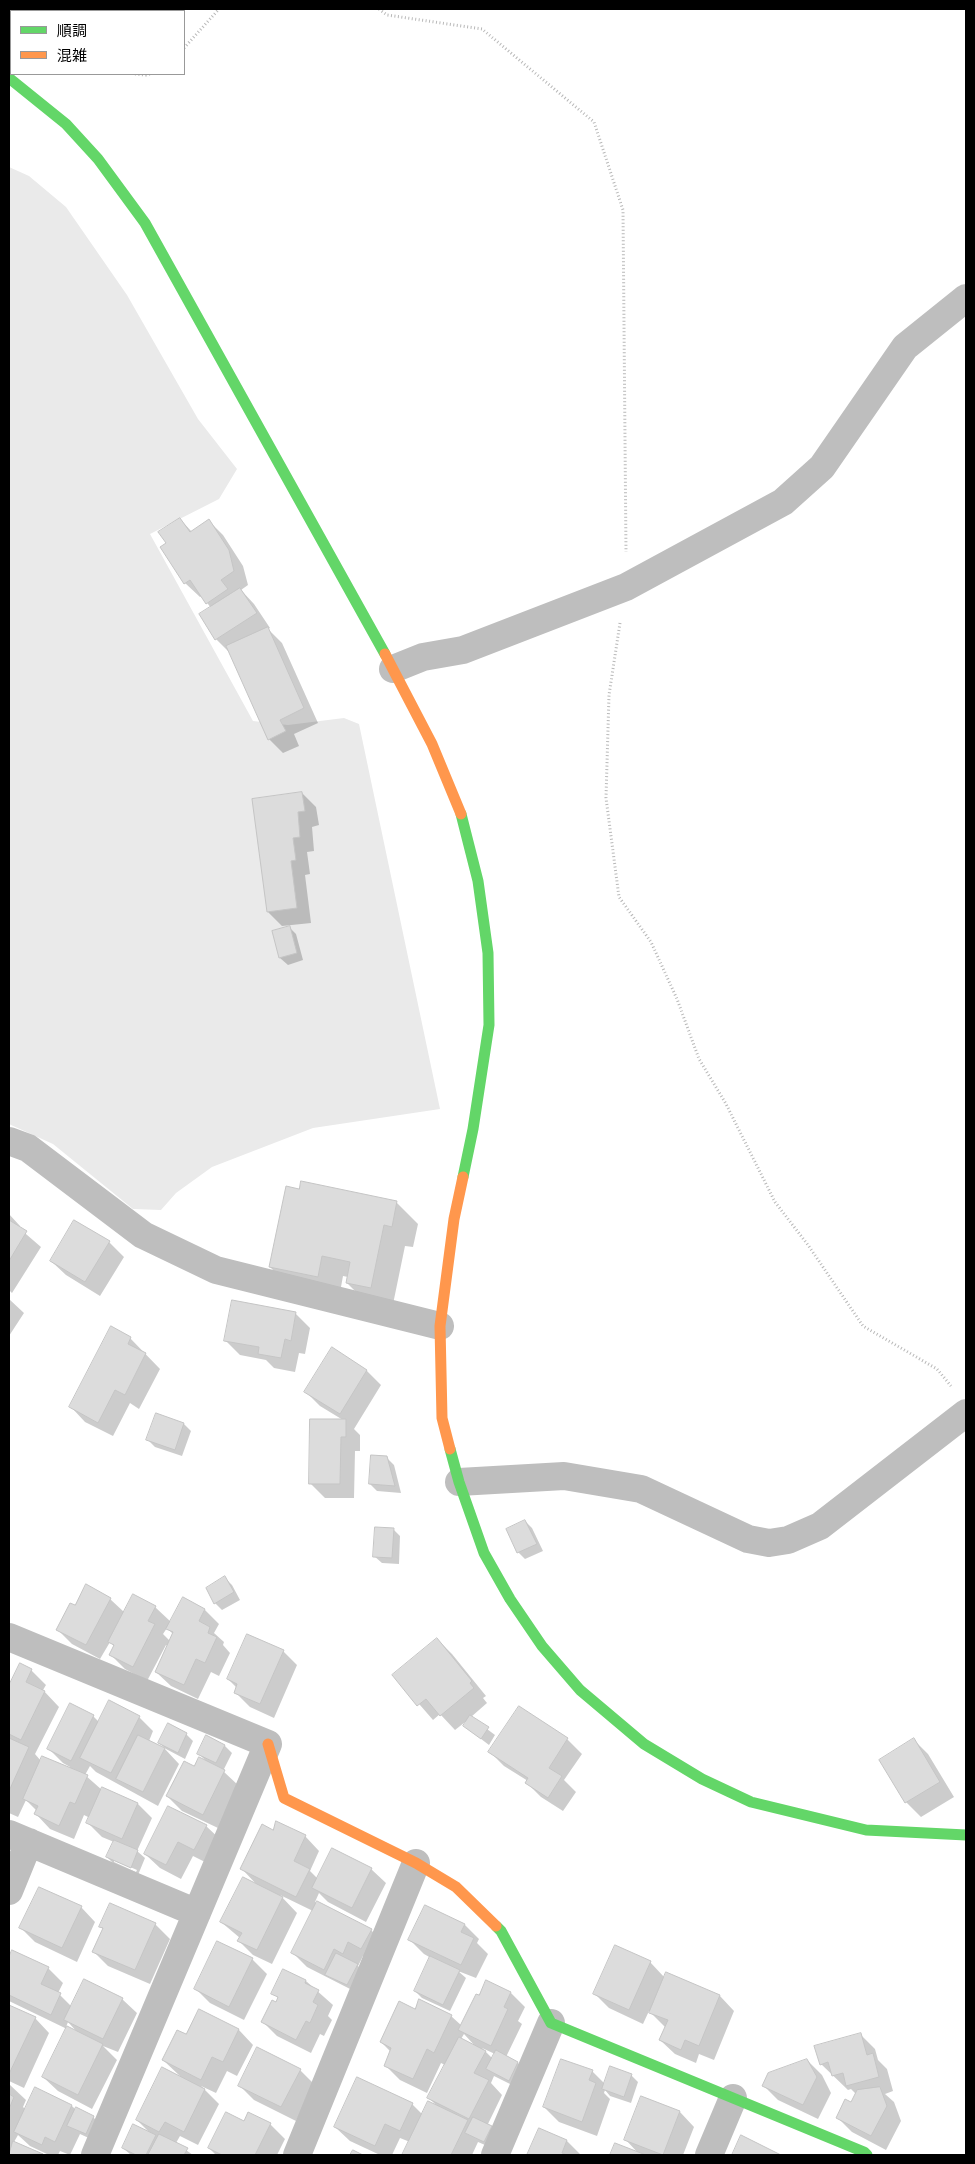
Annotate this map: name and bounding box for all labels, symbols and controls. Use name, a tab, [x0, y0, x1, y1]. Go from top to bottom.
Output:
legend	[10, 10, 185, 75]
text: 順調	[57, 21, 87, 40]
text: 混雑	[57, 46, 87, 65]

